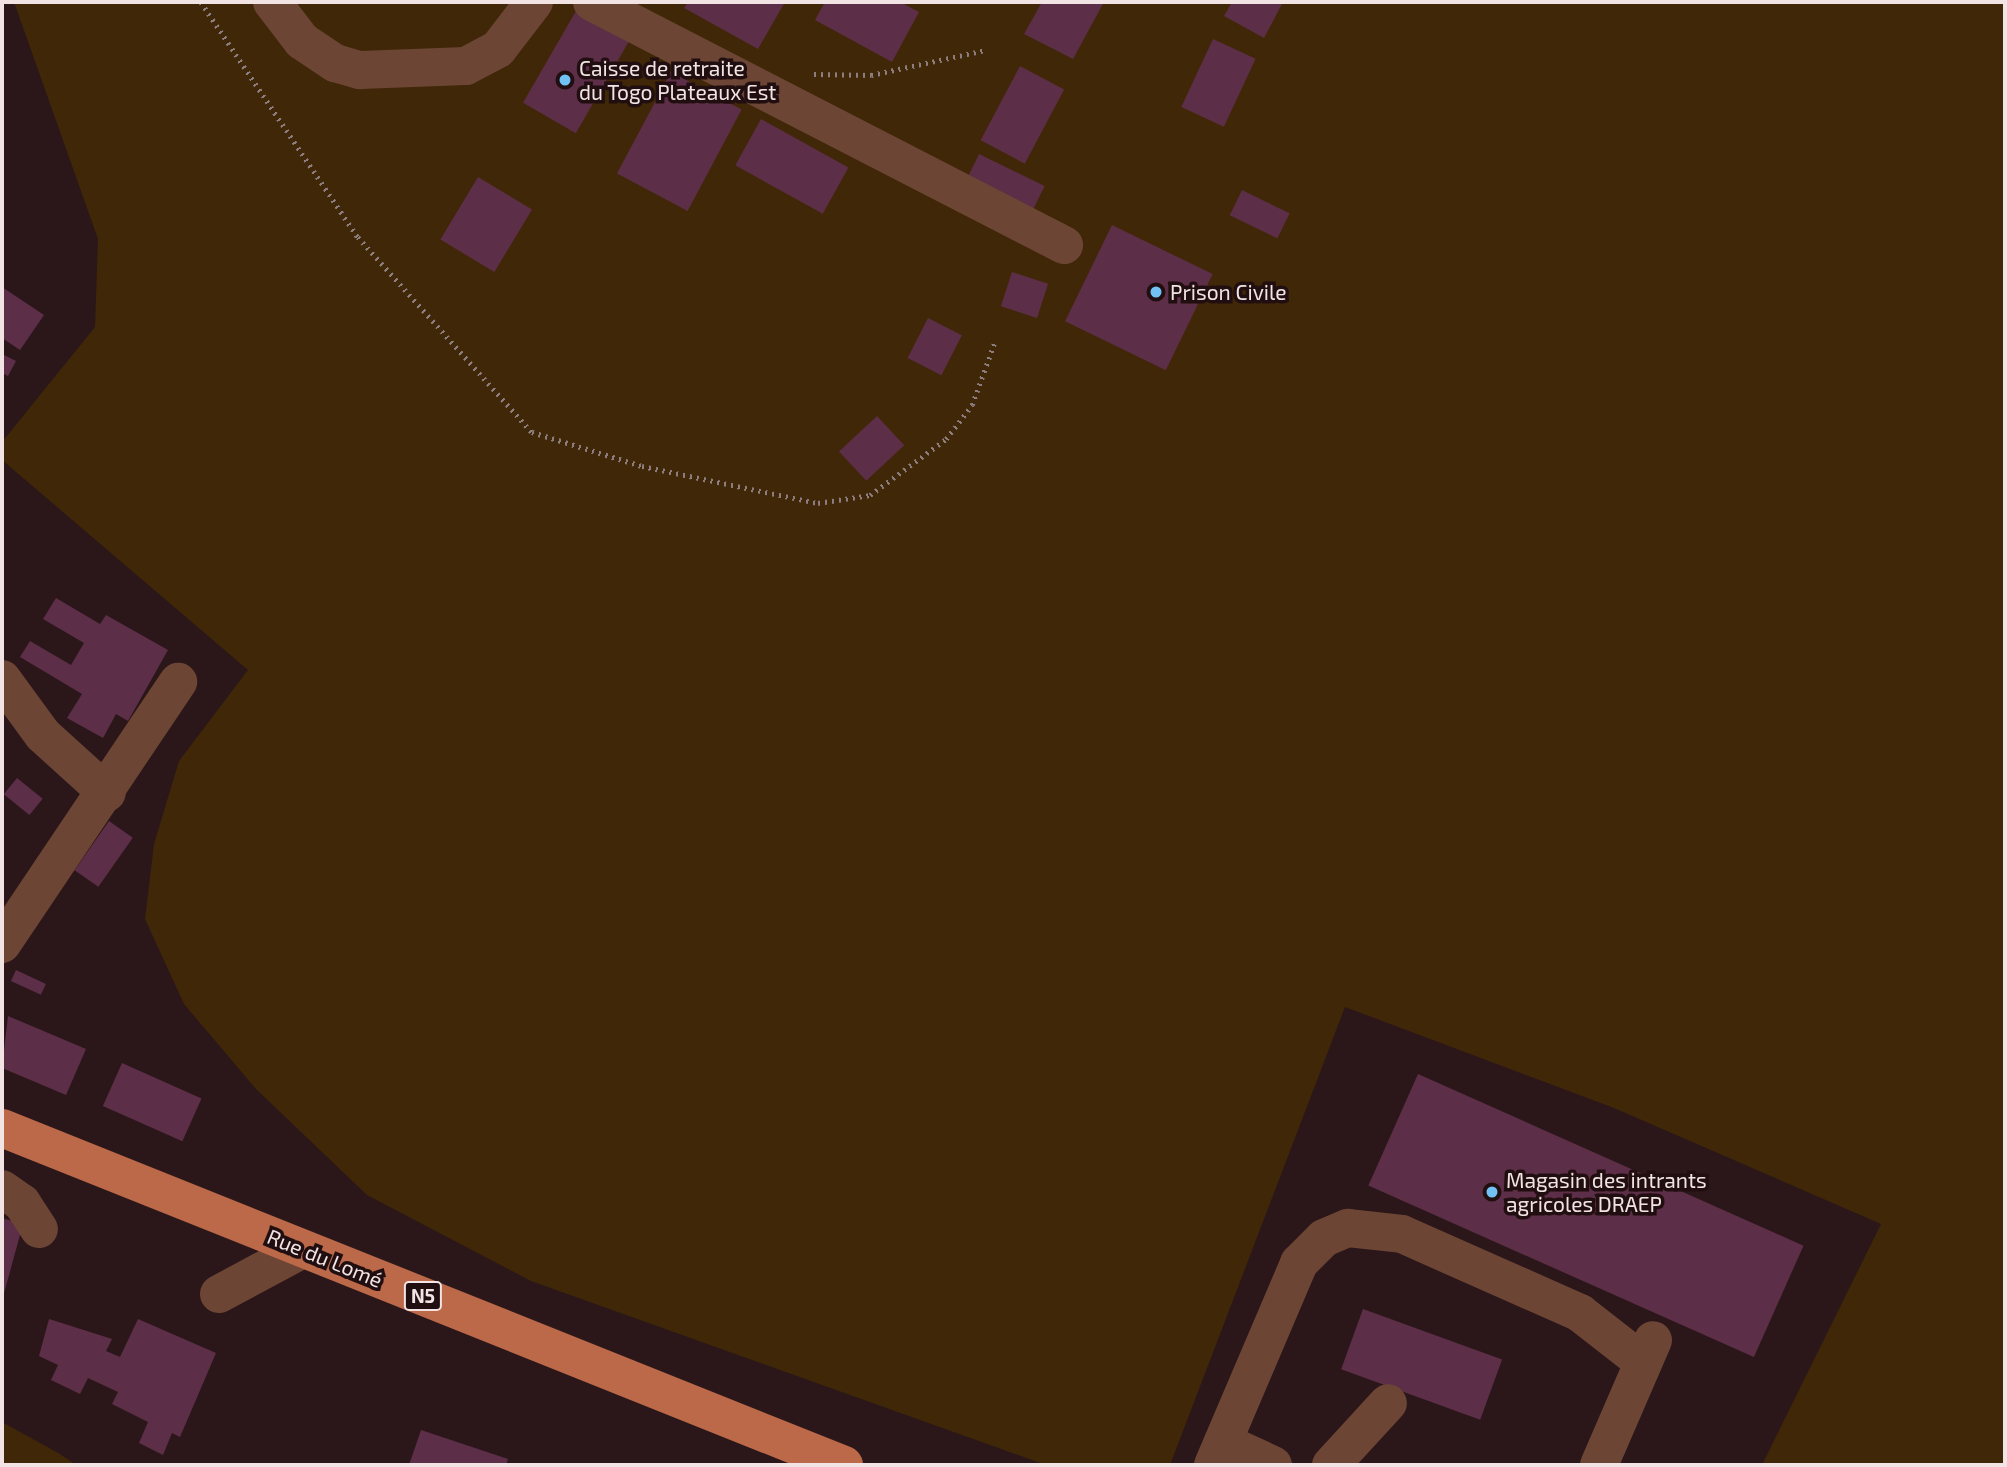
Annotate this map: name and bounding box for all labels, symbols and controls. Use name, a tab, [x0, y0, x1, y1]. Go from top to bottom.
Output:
place label: Caisse de retraite du Togo Plateaux Est	[579, 55, 777, 105]
marker: Caisse de retraite du Togo Plateaux Est	[557, 72, 573, 88]
place label: Prison Civile	[1170, 279, 1287, 305]
marker: Prison Civile	[1148, 284, 1164, 300]
place label: Magasin des intrants agricoles DRAEP	[1506, 1167, 1707, 1217]
marker: Magasin des intrants agricoles DRAEP	[1484, 1184, 1500, 1200]
street label: Rue du Lomé	[264, 1223, 386, 1293]
road number: N5	[404, 1280, 442, 1312]

